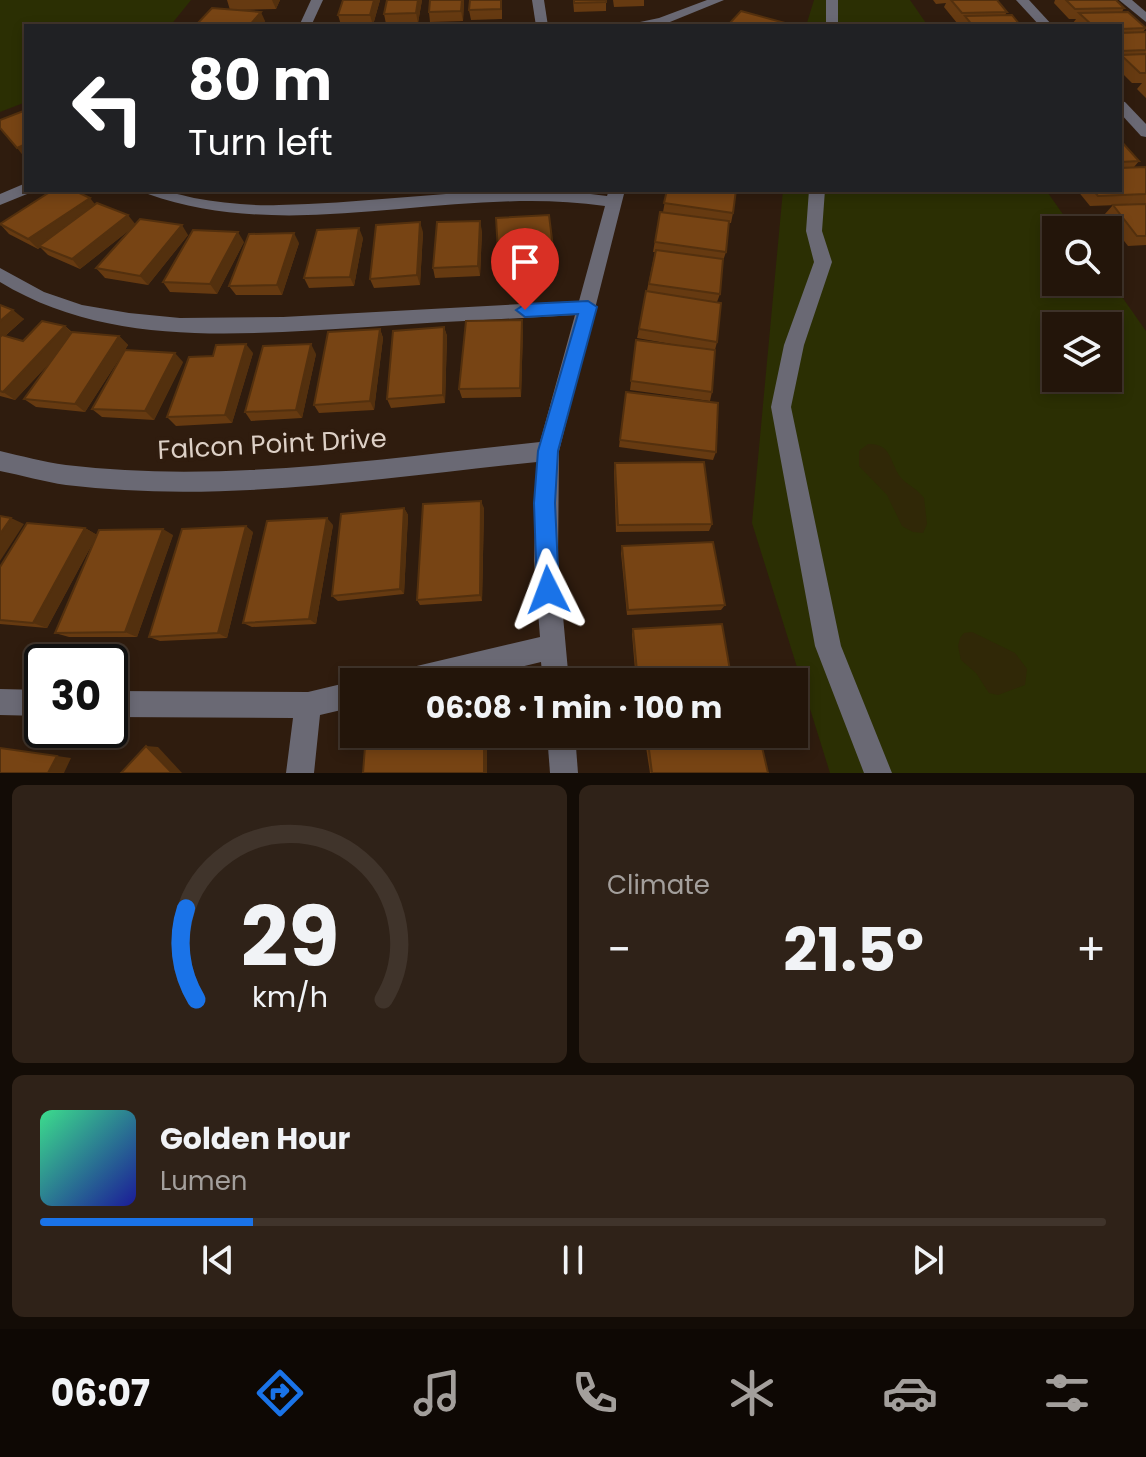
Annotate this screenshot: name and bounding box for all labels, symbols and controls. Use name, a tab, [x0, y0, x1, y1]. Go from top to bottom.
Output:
text: 80 m	[188, 41, 332, 120]
icon: left	[56, 56, 160, 160]
text: Turn left	[188, 117, 333, 168]
map controls	[1042, 216, 1122, 392]
button: search	[1042, 216, 1122, 296]
pin	[491, 228, 559, 310]
icon: arrive	[503, 240, 547, 284]
button: layers	[1042, 312, 1122, 392]
street label: Falcon Point Drive	[157, 420, 387, 468]
position arrow	[506, 548, 590, 632]
speed limit sign: 30	[24, 644, 128, 748]
text: 06:08 · 1 min · 100 m	[426, 686, 722, 729]
text: Climate	[607, 867, 710, 903]
text: 29	[240, 879, 339, 995]
text: 21.5°	[783, 908, 924, 992]
text: −	[607, 919, 631, 980]
text: +	[1076, 919, 1106, 980]
text: km/h	[251, 977, 328, 1017]
text: Golden Hour	[160, 1117, 350, 1160]
text: Lumen	[160, 1163, 247, 1199]
icon: previous	[196, 1238, 240, 1282]
icon: pause	[551, 1238, 595, 1282]
icon: next	[906, 1238, 950, 1282]
icon: directions	[252, 1365, 308, 1421]
icon: music	[409, 1365, 465, 1421]
icon: phone	[567, 1365, 623, 1421]
icon: climate	[724, 1365, 780, 1421]
icon: car	[882, 1365, 938, 1421]
icon: filters	[1039, 1365, 1095, 1421]
text: 06:07	[51, 1368, 150, 1419]

